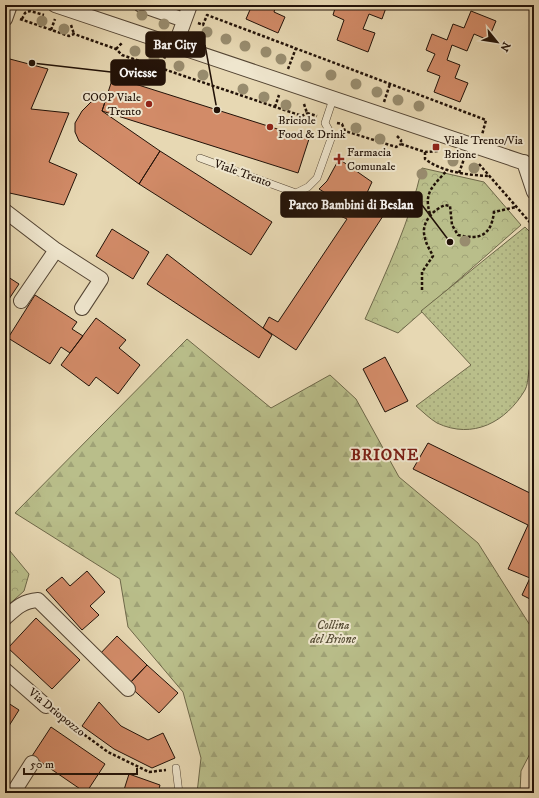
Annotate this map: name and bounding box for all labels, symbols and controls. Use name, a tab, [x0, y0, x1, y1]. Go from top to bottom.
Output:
north arrow	[477, 22, 517, 62]
callout: Bar City	[146, 32, 205, 57]
text: Bar City	[153, 37, 198, 54]
text: N	[496, 39, 513, 54]
callout: Oviesse	[111, 60, 165, 85]
text: Oviesse	[119, 65, 157, 81]
place label: COOP Viale Trento	[82, 90, 141, 119]
marker: COOP Viale Trento	[144, 99, 154, 109]
place label: Briciole Food & Drink	[278, 113, 346, 142]
marker: Briciole Food & Drink	[265, 122, 275, 132]
place label: Viale Trento/Via Brione	[443, 133, 524, 162]
marker: Viale Trento/Via Brione	[431, 142, 441, 152]
place label: Farmacia Comunale	[347, 145, 396, 174]
marker: Farmacia Comunale	[334, 154, 344, 164]
street label: Viale Trento	[211, 156, 274, 191]
callout: Parco Bambini di Beslan	[281, 192, 422, 217]
text: Parco Bambini di Beslan	[288, 197, 414, 213]
district label: BRIONE	[351, 445, 419, 465]
park label: Collina del Brione	[309, 618, 357, 647]
street label: Via Driopozzo	[24, 684, 88, 740]
scale bar	[24, 750, 137, 776]
text: 50 m	[30, 757, 54, 772]

